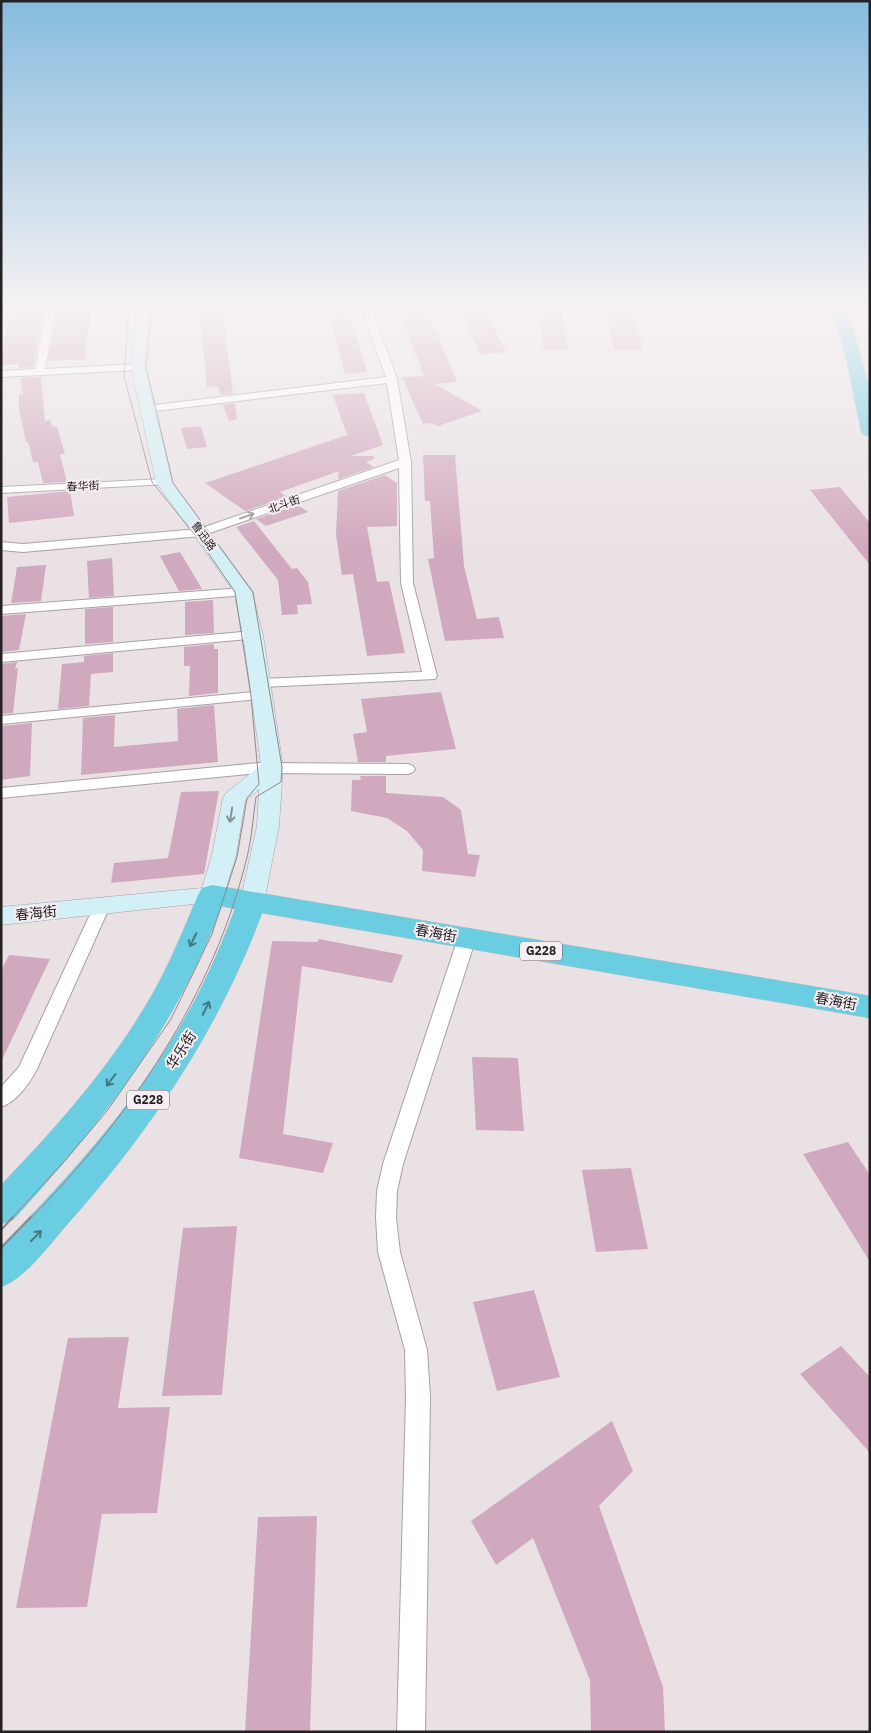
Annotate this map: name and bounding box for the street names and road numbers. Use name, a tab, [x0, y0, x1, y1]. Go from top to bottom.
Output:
street label: 春华街	[66, 478, 100, 494]
street label: 北斗街	[266, 492, 302, 516]
street label: 鲁迅路	[189, 519, 219, 553]
street label: 春海街	[14, 902, 58, 924]
street label: 春海街	[414, 920, 458, 946]
road number: G228	[520, 941, 562, 960]
street label: 春海街	[814, 988, 858, 1014]
street label: 华乐街	[162, 1027, 200, 1073]
road number: G228	[127, 1090, 169, 1110]

